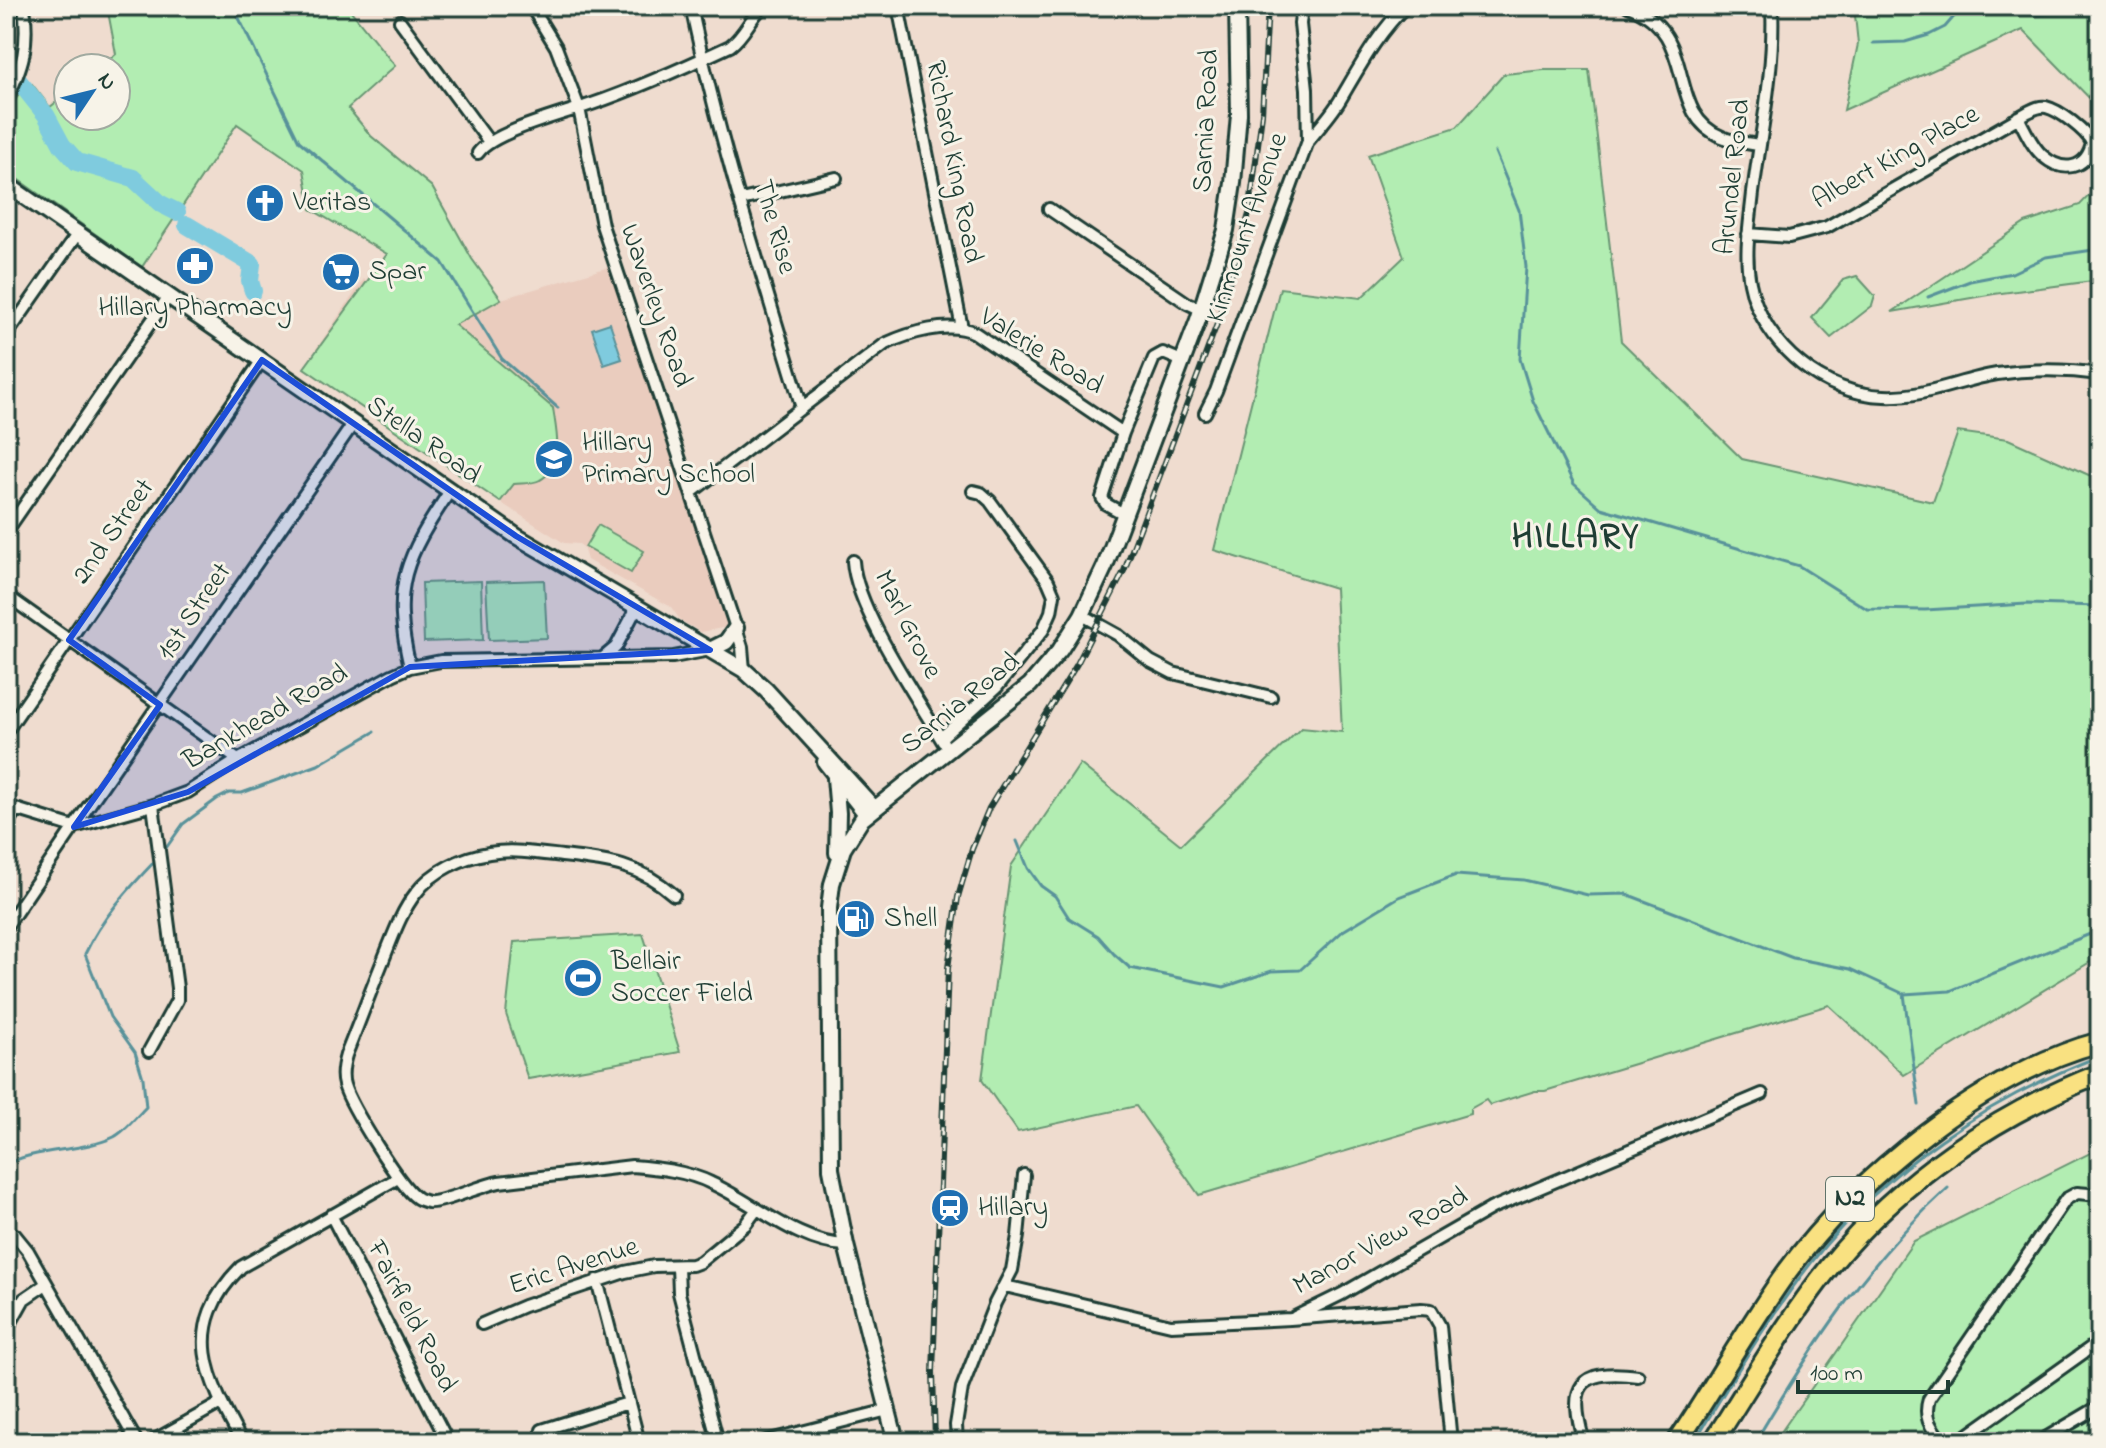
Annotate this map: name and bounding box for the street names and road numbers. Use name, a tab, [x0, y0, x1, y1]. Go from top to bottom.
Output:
street label: Sarnia Road	[1183, 48, 1231, 194]
street label: Richard King Road	[913, 57, 993, 267]
street label: Albert King Place	[1805, 95, 1988, 221]
street label: Arundel Road	[1705, 97, 1763, 257]
street label: Kinmount Avenue	[1196, 127, 1300, 329]
street label: The Rise	[741, 175, 807, 279]
street label: Waverley Road	[608, 219, 702, 393]
street label: Valerie Road	[970, 297, 1111, 407]
street label: Stella Road	[357, 386, 489, 496]
street label: 2nd Street	[62, 471, 166, 593]
street label: 1st Street	[147, 555, 243, 669]
street label: Marl Grove	[862, 563, 952, 687]
street label: Sarnia Road	[892, 643, 1030, 765]
street label: Bankhead Road	[175, 654, 356, 782]
street label: Manor View Road	[1286, 1177, 1476, 1307]
road number: N2	[1826, 1177, 1874, 1221]
street label: Eric Avenue	[504, 1227, 644, 1307]
street label: Fairfield Road	[355, 1233, 467, 1400]

